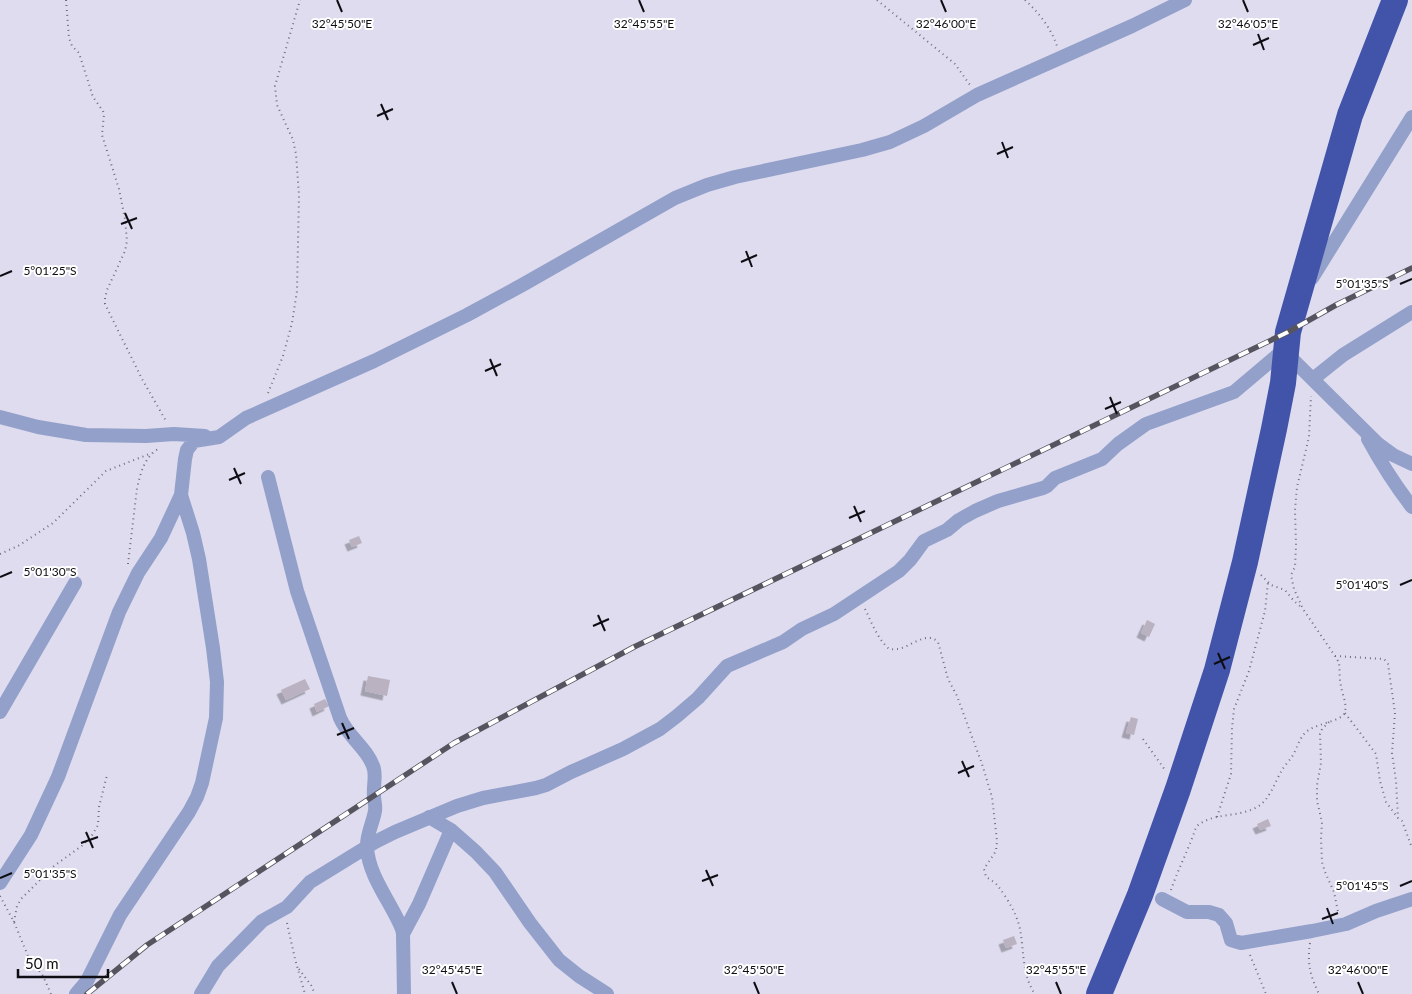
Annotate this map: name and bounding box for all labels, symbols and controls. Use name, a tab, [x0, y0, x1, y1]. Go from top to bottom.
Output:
text: 32°45'50"E	[312, 16, 372, 31]
text: 32°45'55"E	[614, 16, 674, 31]
text: 32°46'00"E	[916, 16, 976, 31]
text: 32°46'05"E	[1218, 16, 1278, 31]
text: 5°01'25"S	[23, 263, 77, 278]
text: 5°01'35"S	[1335, 276, 1389, 291]
text: 5°01'30"S	[23, 564, 77, 579]
text: 5°01'40"S	[1335, 577, 1389, 592]
text: 5°01'35"S	[23, 866, 77, 881]
text: 5°01'45"S	[1335, 878, 1389, 893]
scale bar	[18, 946, 108, 978]
text: 50 m	[25, 954, 59, 972]
text: 32°45'45"E	[422, 962, 482, 977]
text: 32°45'50"E	[724, 962, 784, 977]
text: 32°45'55"E	[1026, 962, 1086, 977]
text: 32°46'00"E	[1328, 962, 1388, 977]

